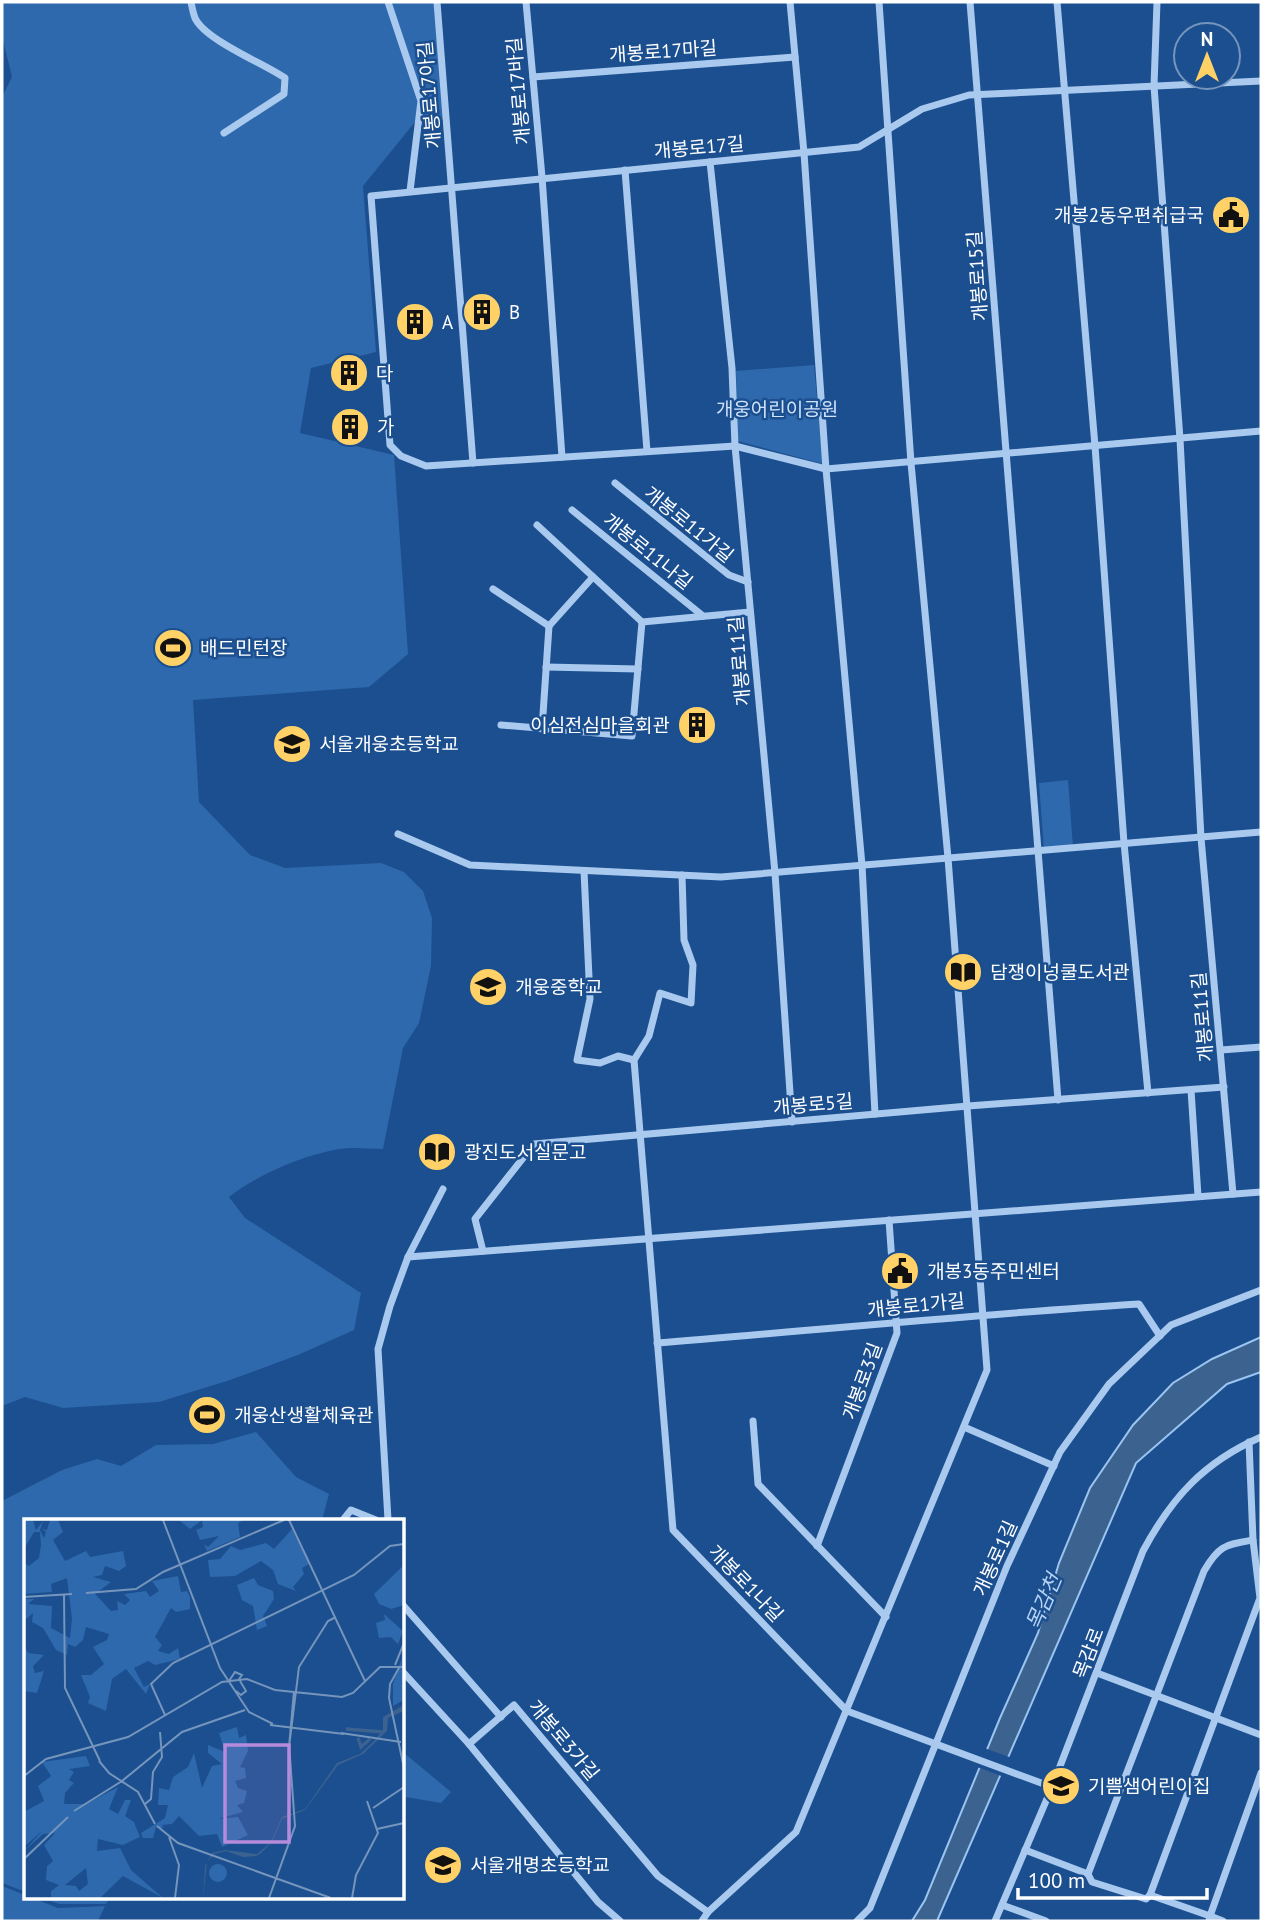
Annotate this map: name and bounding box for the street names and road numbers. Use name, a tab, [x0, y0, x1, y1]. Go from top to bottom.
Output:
street label: 개봉로17마길	[608, 35, 718, 67]
street label: 개봉로17바길	[501, 36, 535, 146]
street label: 개봉로17아길	[412, 40, 446, 150]
street label: 개봉로17길	[653, 131, 745, 163]
street label: 개봉로15길	[962, 230, 992, 322]
street label: 개봉로11가길	[639, 481, 739, 567]
street label: 개봉로11나길	[598, 508, 698, 594]
street label: 개봉로11길	[723, 615, 755, 707]
street label: 개봉로11길	[1186, 971, 1218, 1063]
street label: 개봉로5길	[772, 1089, 854, 1119]
street label: 개봉로1가길	[866, 1288, 966, 1322]
street label: 개봉로3길	[837, 1339, 887, 1423]
street label: 개봉로1길	[968, 1516, 1022, 1600]
street label: 개봉로1나길	[703, 1540, 789, 1626]
street label: 목감로	[1067, 1624, 1109, 1682]
street label: 개봉로3가길	[523, 1695, 605, 1785]

